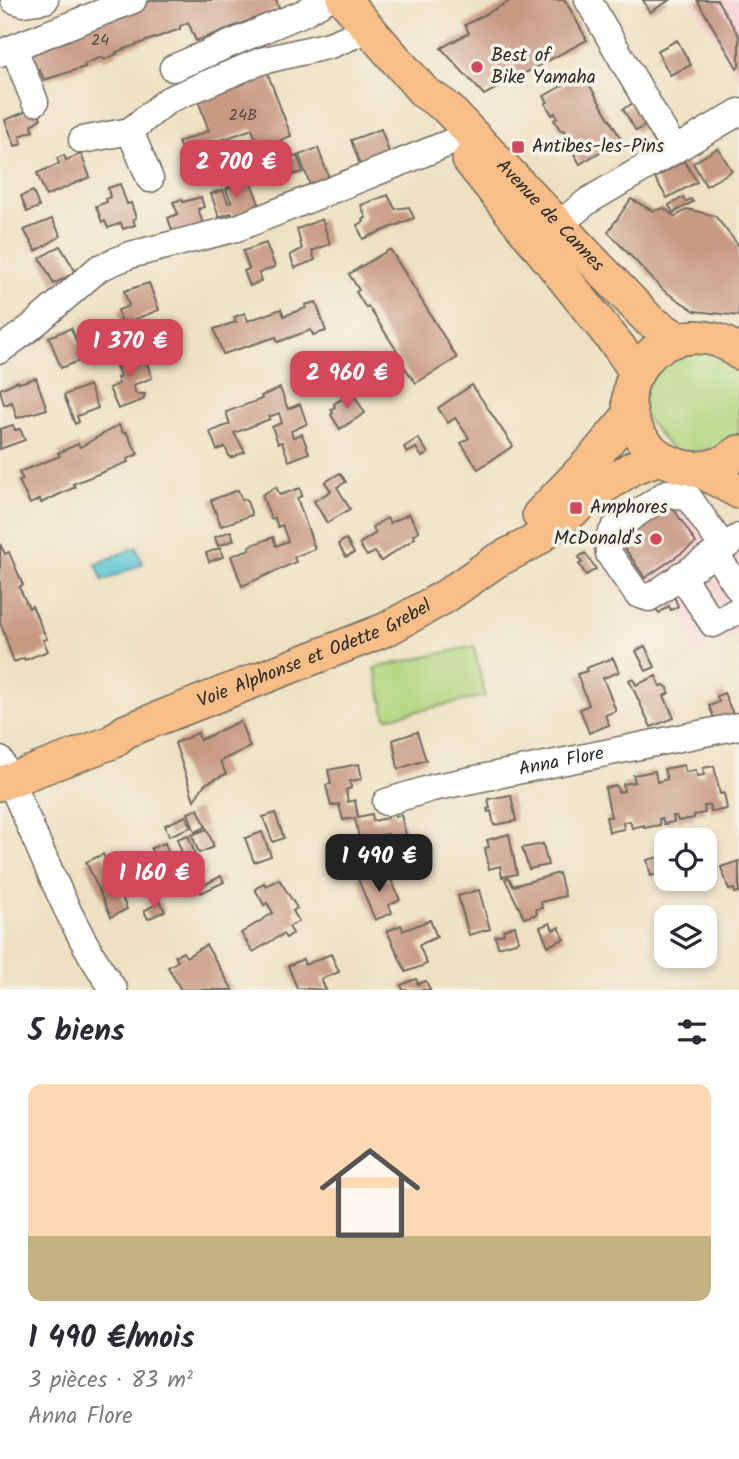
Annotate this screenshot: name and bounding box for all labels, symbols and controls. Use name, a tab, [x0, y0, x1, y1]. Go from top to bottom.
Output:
house number: 24	[91, 28, 109, 53]
place label: Best of Bike Yamaha	[491, 41, 596, 93]
marker: Best of Bike Yamaha	[469, 59, 485, 75]
house number: 24B	[229, 103, 257, 128]
place label: Antibes-les-Pins	[532, 132, 664, 162]
marker: Antibes-les-Pins	[510, 139, 526, 155]
pin: 2 700 €	[171, 140, 301, 200]
text: 2 700 €	[196, 145, 276, 181]
street label: Avenue de Cannes	[488, 153, 611, 279]
pin: 1 370 €	[65, 320, 195, 379]
text: 1 370 €	[93, 324, 167, 360]
pin: 2 960 €	[282, 352, 412, 411]
text: 2 960 €	[306, 356, 388, 392]
place label: Amphores	[590, 493, 667, 523]
marker: Amphores	[568, 500, 584, 516]
place label: McDonald's	[554, 524, 642, 554]
marker: McDonald's	[648, 531, 664, 547]
street label: Voie Alphonse et Odette Grebel	[193, 592, 438, 717]
street label: Anna Flore	[516, 739, 607, 785]
map controls	[654, 828, 717, 968]
button: locate	[654, 828, 717, 891]
pin: 1 490 €	[314, 834, 444, 894]
text: 1 490 €	[341, 839, 417, 875]
pin: 1 160 €	[89, 852, 219, 911]
text: 1 160 €	[119, 856, 189, 892]
button: layers	[654, 905, 717, 968]
text: 5 biens	[28, 1008, 125, 1056]
icon: filters	[673, 1013, 711, 1051]
icon: home	[307, 1130, 433, 1256]
text: 1 490 €/mois	[28, 1315, 195, 1363]
text: 3 pièces · 83 m²	[28, 1363, 193, 1399]
text: Anna Flore	[28, 1399, 133, 1435]

